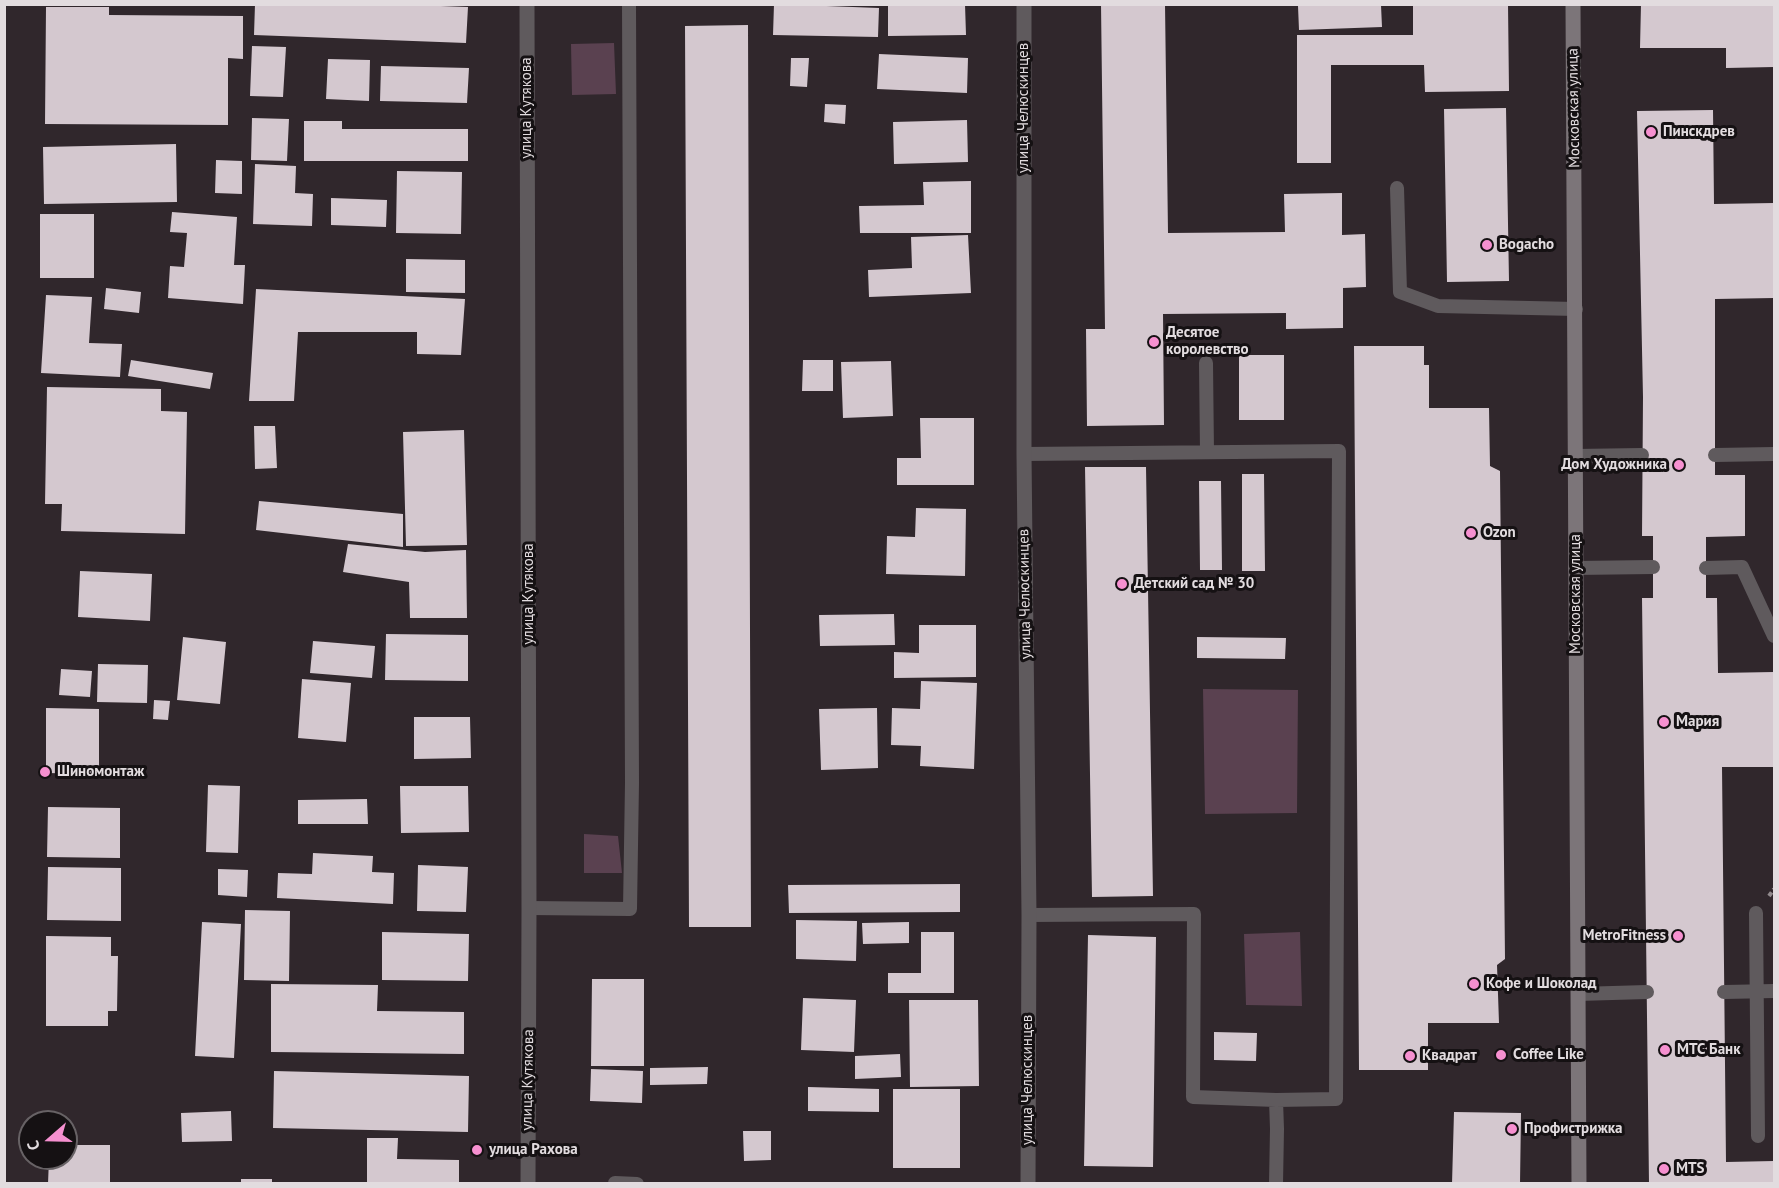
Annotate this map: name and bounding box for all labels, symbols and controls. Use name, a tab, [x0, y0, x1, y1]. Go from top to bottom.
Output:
street label: улица Челюскинцев	[1015, 43, 1033, 173]
street label: Московская улица	[1564, 48, 1584, 168]
street label: улица Кутякова	[518, 57, 536, 159]
place label: Пинскдрев	[1663, 123, 1735, 141]
marker: Пинскдрев	[1644, 125, 1658, 139]
place label: Bogacho	[1499, 236, 1554, 254]
marker: Bogacho	[1480, 238, 1494, 252]
place label: Десятое королевство	[1166, 324, 1249, 359]
marker: Десятое королевство	[1147, 335, 1161, 349]
place label: Дом Художника	[1561, 456, 1667, 474]
marker: Дом Художника	[1672, 458, 1686, 472]
place label: Ozon	[1483, 524, 1516, 542]
marker: Ozon	[1464, 526, 1478, 540]
street label: улица Челюскинцев	[1015, 529, 1035, 659]
street label: Московская улица	[1567, 534, 1585, 654]
street label: улица Кутякова	[520, 543, 538, 645]
place label: Детский сад № 30	[1134, 575, 1254, 593]
marker: Детский сад № 30	[1115, 577, 1129, 591]
place label: Мария	[1676, 713, 1719, 731]
marker: Мария	[1657, 715, 1671, 729]
place label: Шиномонтаж	[57, 763, 144, 781]
marker: Шиномонтаж	[38, 765, 52, 779]
place label: MetroFitness	[1582, 927, 1666, 945]
marker: MetroFitness	[1671, 929, 1685, 943]
place label: Кофе и Шоколад	[1486, 975, 1597, 993]
marker: Кофе и Шоколад	[1467, 977, 1481, 991]
street label: улица Челюскинцев	[1019, 1015, 1037, 1145]
street label: улица Кутякова	[518, 1029, 538, 1131]
place label: МТС Банк	[1677, 1041, 1740, 1059]
marker: МТС Банк	[1658, 1043, 1672, 1057]
place label: Coffee Like	[1513, 1046, 1584, 1064]
place label: Квадрат	[1422, 1047, 1477, 1065]
marker: Coffee Like	[1494, 1048, 1508, 1062]
marker: Квадрат	[1403, 1049, 1417, 1063]
north arrow	[18, 1110, 78, 1170]
place label: Профистрижка	[1524, 1120, 1623, 1138]
marker: Профистрижка	[1505, 1122, 1519, 1136]
text: С	[22, 1138, 44, 1153]
place label: улица Рахова	[489, 1141, 578, 1159]
marker: улица Рахова	[470, 1143, 484, 1157]
place label: MTS	[1676, 1160, 1704, 1178]
marker: MTS	[1657, 1162, 1671, 1176]

